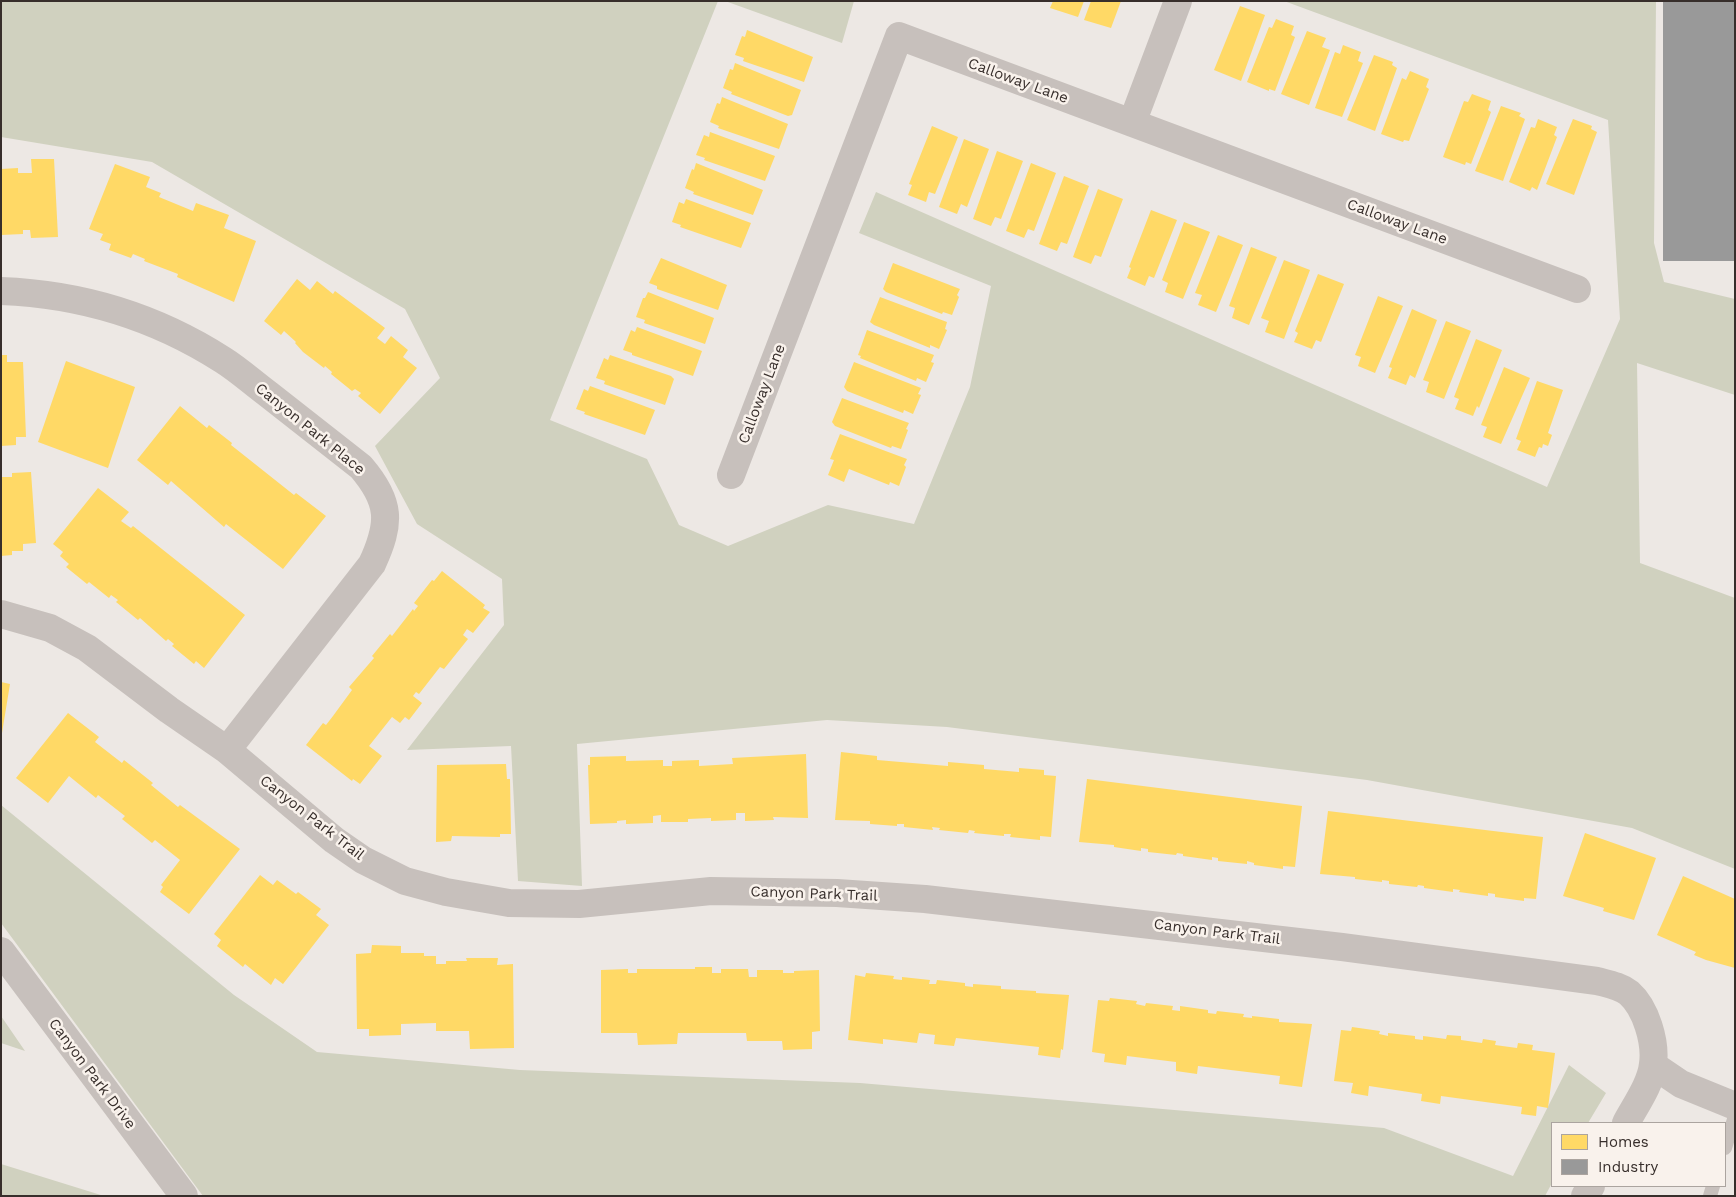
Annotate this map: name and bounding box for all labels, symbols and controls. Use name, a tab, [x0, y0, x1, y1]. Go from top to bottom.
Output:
street label: Calloway Lane	[965, 55, 1071, 107]
street label: Calloway Lane	[1344, 196, 1450, 248]
street label: Calloway Lane	[735, 342, 789, 446]
street label: Canyon Park Place	[252, 379, 368, 479]
street label: Canyon Park Trail	[256, 772, 368, 864]
street label: Canyon Park Trail	[750, 883, 878, 905]
street label: Canyon Park Trail	[1153, 915, 1281, 949]
street label: Canyon Park Drive	[45, 1015, 139, 1133]
legend	[1551, 1122, 1726, 1187]
text: Homes	[1598, 1133, 1649, 1151]
text: Industry	[1598, 1158, 1658, 1176]

